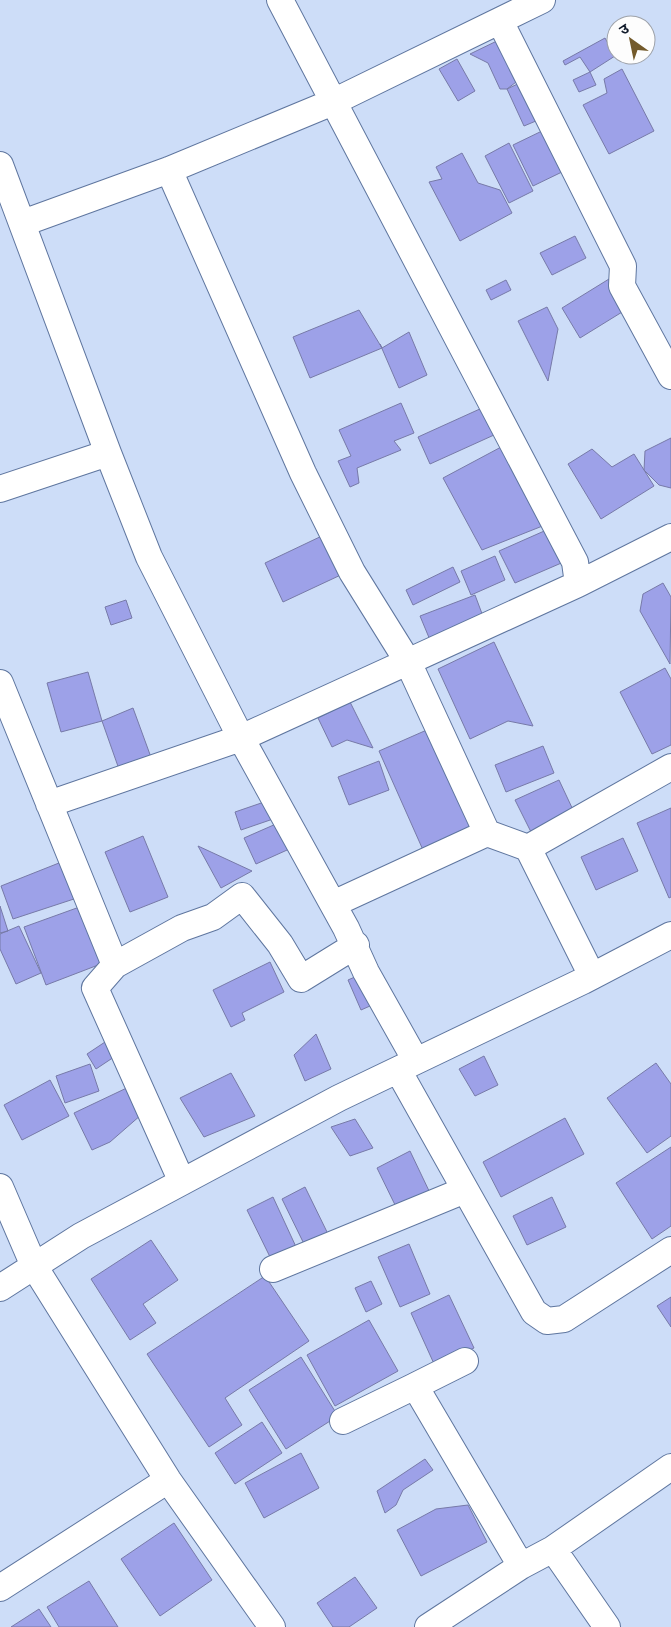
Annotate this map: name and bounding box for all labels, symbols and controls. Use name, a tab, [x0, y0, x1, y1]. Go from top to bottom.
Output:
north arrow	[606, 15, 656, 65]
text: उ	[616, 19, 632, 38]

